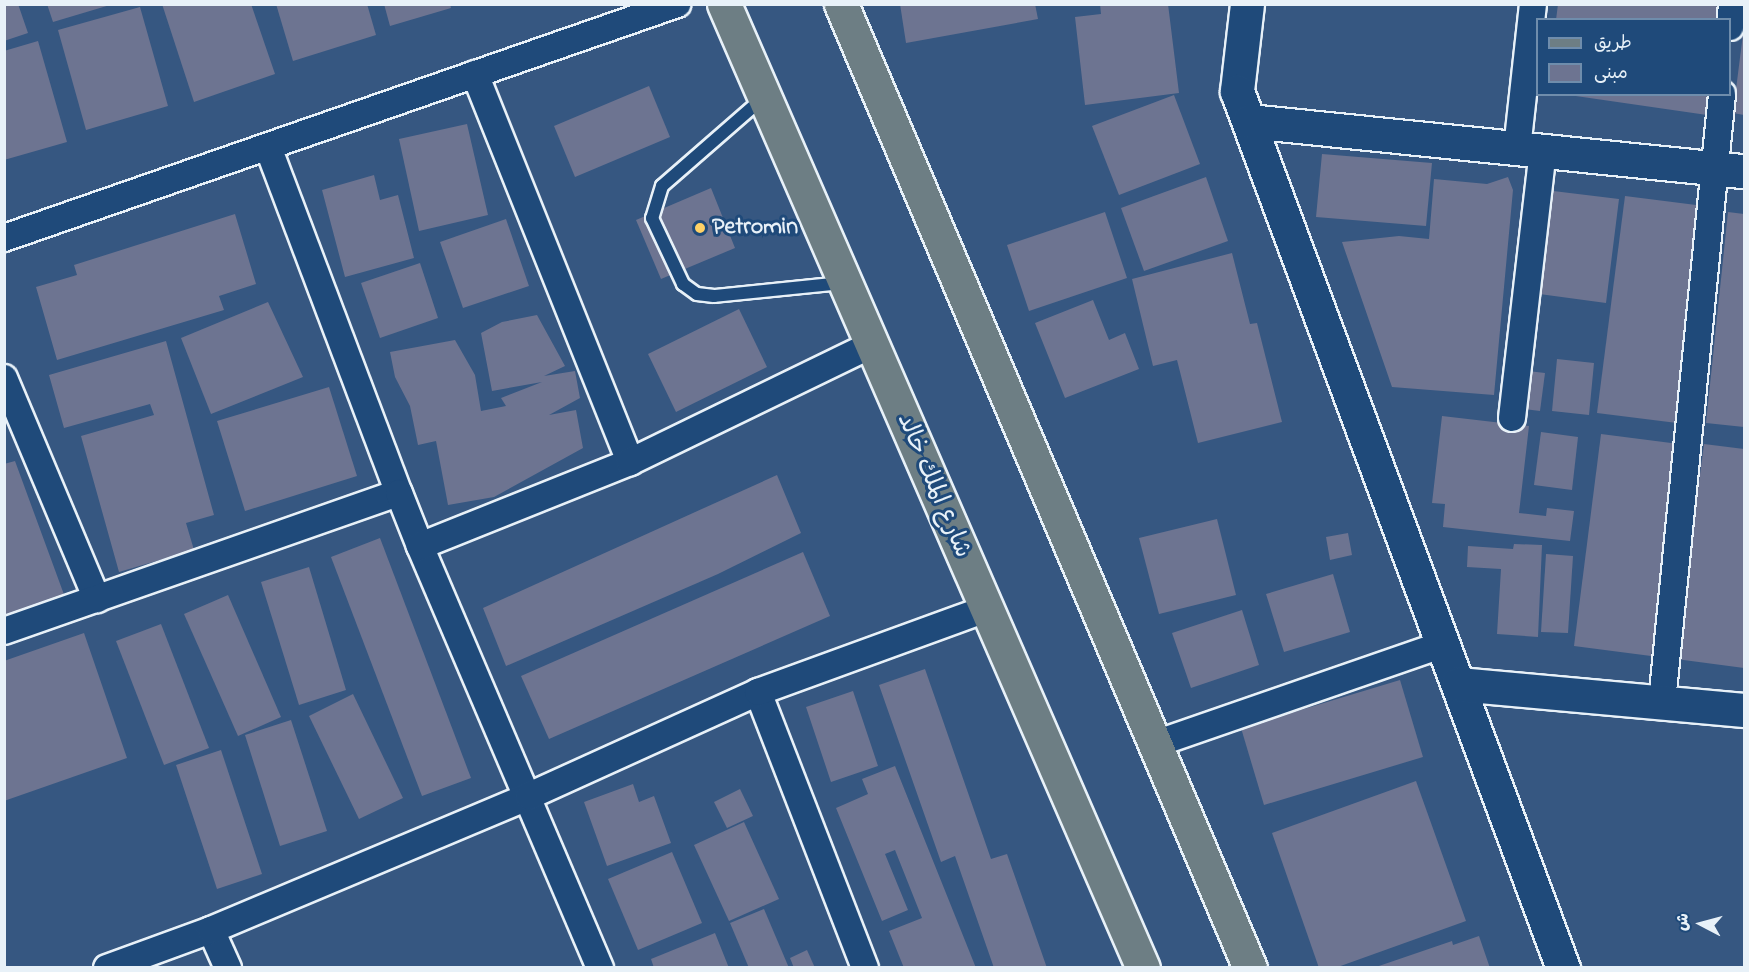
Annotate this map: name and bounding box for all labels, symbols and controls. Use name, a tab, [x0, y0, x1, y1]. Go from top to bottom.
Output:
legend	[1536, 18, 1731, 96]
text: طريق	[1594, 31, 1632, 57]
text: مبنى	[1594, 61, 1628, 87]
place label: Petromin	[712, 214, 798, 242]
marker: Petromin	[693, 221, 707, 235]
street label: شارع الملك خالد	[890, 410, 976, 562]
north arrow	[1671, 894, 1731, 954]
text: ش	[1670, 912, 1696, 932]

